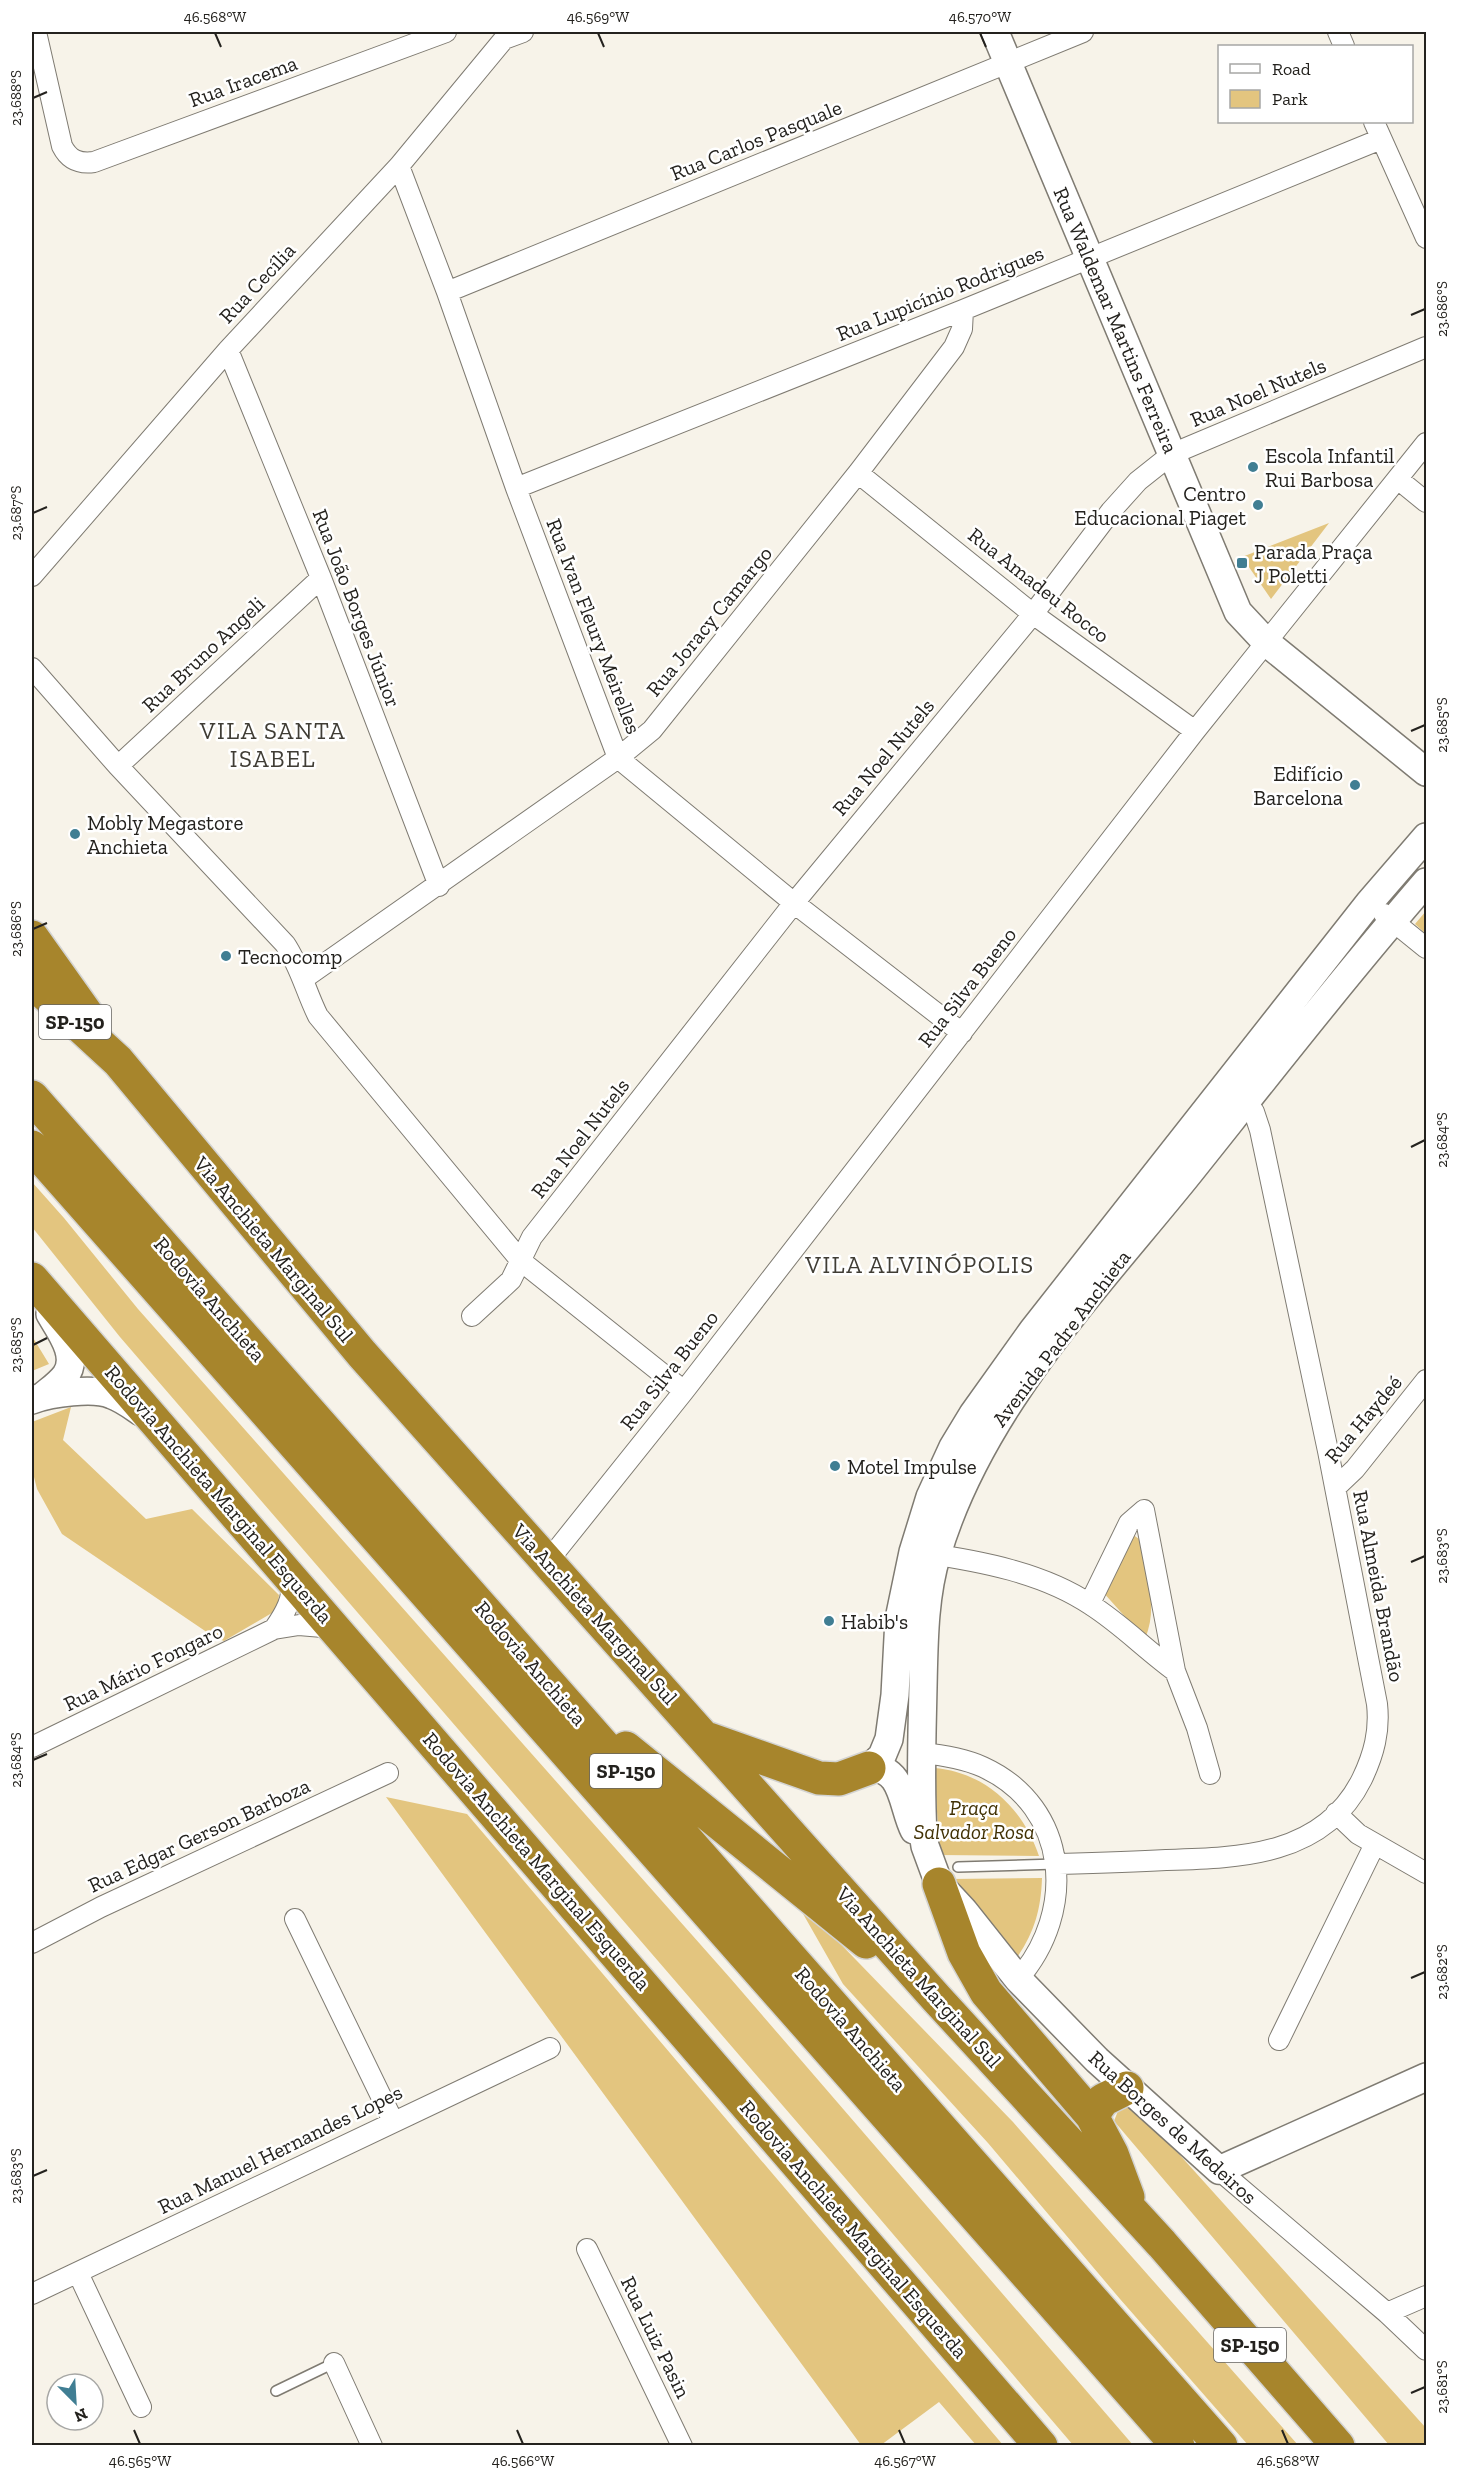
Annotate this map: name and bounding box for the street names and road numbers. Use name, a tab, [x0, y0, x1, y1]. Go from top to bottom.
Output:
street label: Rua Iracema	[186, 50, 300, 112]
street label: Rua Carlos Pasquale	[667, 94, 845, 186]
street label: Rua Waldemar Martins Ferreira	[1048, 183, 1184, 457]
street label: Rua Cecília	[214, 238, 300, 328]
street label: Rua Lupicínio Rodrigues	[833, 240, 1047, 346]
street label: Rua Noel Nutels	[1186, 352, 1330, 432]
street label: Rua João Borges Júnior	[308, 505, 406, 711]
street label: Rua Ivan Fleury Meirelles	[541, 515, 647, 737]
street label: Rua Amadeu Rocco	[963, 522, 1115, 648]
street label: Rua Joracy Camargo	[641, 541, 777, 701]
street label: Rua Bruno Angeli	[137, 591, 270, 717]
street label: Rua Noel Nutels	[827, 693, 939, 821]
street label: Rua Silva Bueno	[913, 922, 1021, 1052]
road number: SP-150	[39, 1005, 111, 1039]
street label: Rua Noel Nutels	[526, 1073, 634, 1203]
street label: Via Anchieta Marginal Sul	[188, 1150, 359, 1347]
street label: Rodovia Anchieta	[149, 1232, 271, 1366]
street label: Avenida Padre Anchieta	[986, 1245, 1136, 1431]
street label: Rua Silva Bueno	[615, 1305, 723, 1435]
street label: Rodovia Anchieta Marginal Esquerda	[100, 1360, 338, 1628]
street label: Rua Haydeé	[1319, 1370, 1407, 1468]
street label: Rua Almeida Brandão	[1348, 1488, 1410, 1684]
street label: Via Anchieta Marginal Sul	[507, 1518, 683, 1710]
street label: Rodovia Anchieta	[470, 1596, 592, 1730]
street label: Rua Mário Fongaro	[59, 1618, 227, 1716]
street label: Rodovia Anchieta Marginal Esquerda	[418, 1727, 656, 1995]
road number: SP-150	[590, 1754, 662, 1788]
street label: Rua Edgar Gerson Barboza	[84, 1773, 314, 1897]
street label: Via Anchieta Marginal Sul	[831, 1881, 1007, 2073]
street label: Rodovia Anchieta	[790, 1962, 912, 2096]
street label: Rua Borges de Medeiros	[1084, 2045, 1262, 2209]
street label: Rua Manuel Hernandes Lopes	[154, 2079, 406, 2219]
street label: Rodovia Anchieta Marginal Esquerda	[735, 2095, 973, 2363]
street label: Rua Luiz Pasin	[616, 2272, 696, 2402]
road number: SP-150	[1214, 2328, 1286, 2362]

